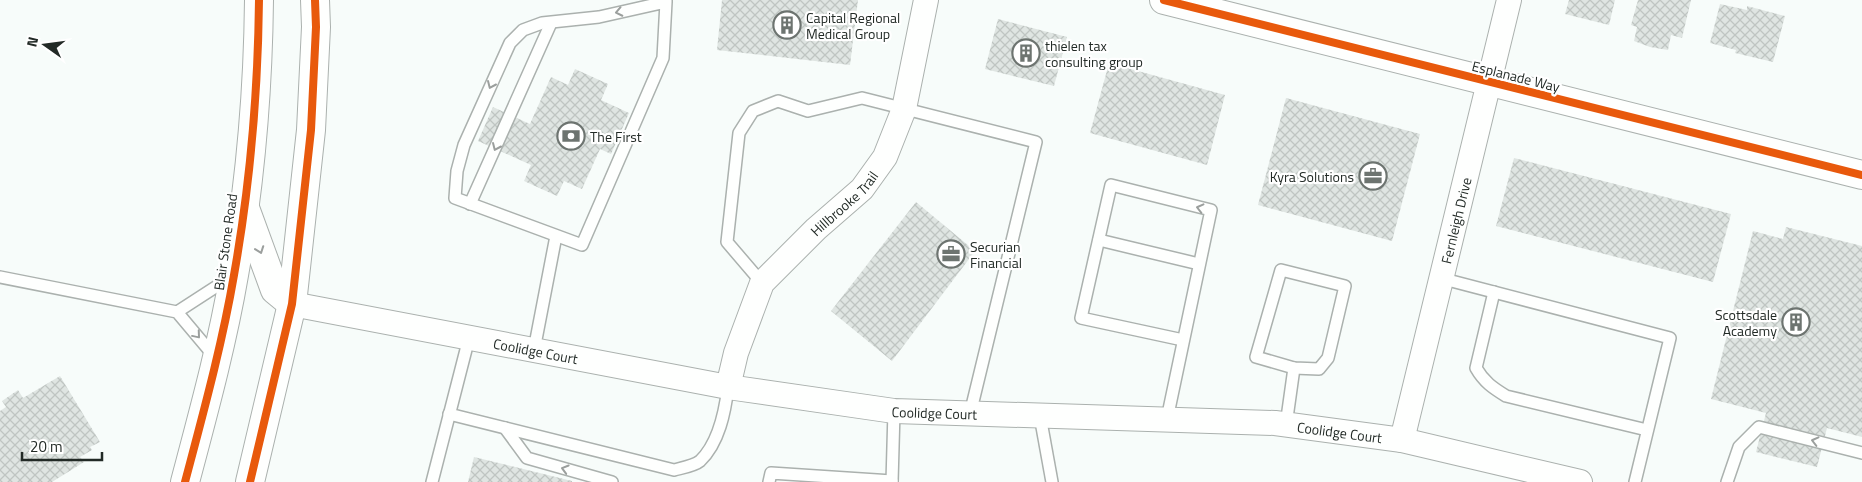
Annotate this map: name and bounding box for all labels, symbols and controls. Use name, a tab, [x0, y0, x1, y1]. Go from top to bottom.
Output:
one-way arrow	[614, 6, 623, 17]
place label: Capital Regional Medical Group	[806, 7, 900, 44]
building icon: Capital Regional Medical Group	[772, 10, 802, 40]
north arrow	[20, 20, 70, 70]
text: N	[21, 34, 43, 49]
place label: thielen tax consulting group	[1045, 35, 1143, 72]
building icon: thielen tax consulting group	[1011, 38, 1041, 68]
street label: Esplanade Way	[1470, 55, 1562, 97]
one-way arrow	[487, 80, 497, 89]
bank icon: The First	[556, 121, 586, 151]
place label: The First	[590, 126, 642, 147]
one-way arrow	[491, 142, 502, 151]
office icon: Kyra Solutions	[1358, 161, 1388, 191]
street label: Hillbrooke Trail	[805, 166, 883, 240]
place label: Kyra Solutions	[1270, 166, 1354, 187]
street label: Fernleigh Drive	[1435, 175, 1476, 266]
street label: Blair Stone Road	[208, 192, 242, 292]
one-way arrow	[1197, 203, 1205, 213]
place label: Securian Financial	[970, 236, 1022, 273]
office icon: Securian Financial	[936, 239, 966, 269]
one-way arrow	[254, 245, 264, 254]
place label: Scottsdale Academy	[1715, 304, 1777, 341]
building icon: Scottsdale Academy	[1781, 307, 1811, 337]
one-way arrow	[191, 329, 200, 338]
street label: Coolidge Court	[492, 332, 580, 369]
street label: Coolidge Court	[891, 400, 978, 424]
street label: Coolidge Court	[1296, 416, 1384, 448]
scale bar	[22, 430, 102, 462]
text: 20 m	[30, 435, 63, 458]
one-way arrow	[1810, 436, 1819, 447]
one-way arrow	[562, 464, 570, 474]

